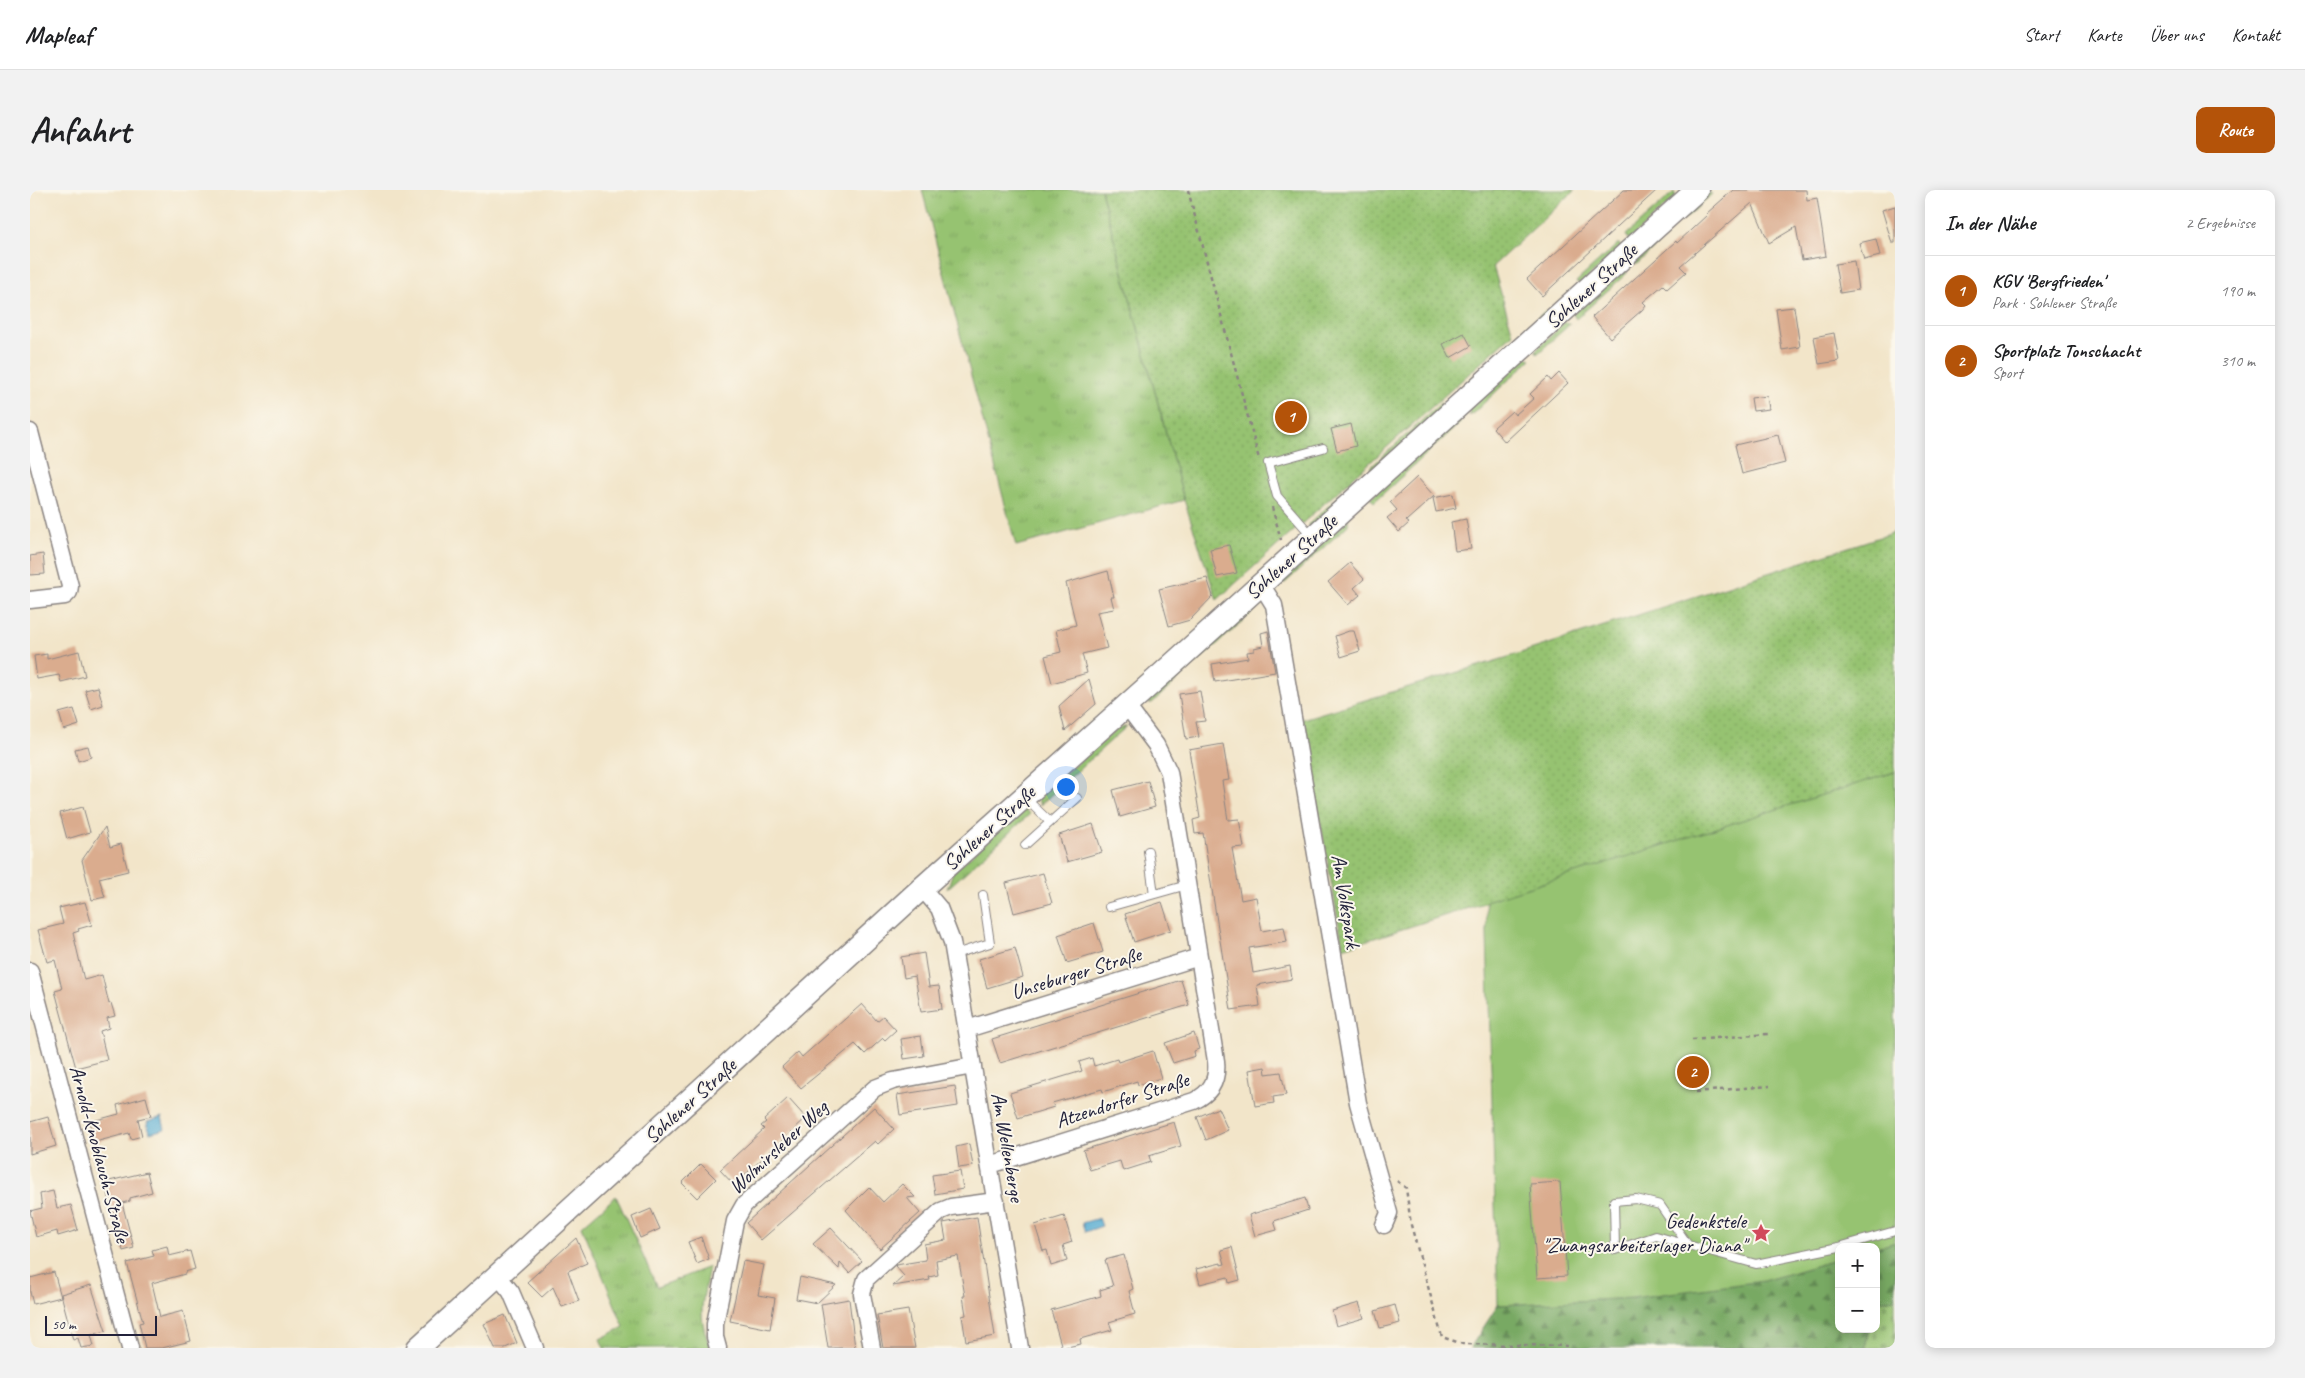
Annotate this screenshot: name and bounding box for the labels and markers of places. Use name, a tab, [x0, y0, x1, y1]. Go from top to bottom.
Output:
pin: 1	[1275, 398, 1307, 436]
pin: 2	[1677, 1053, 1709, 1091]
place label: Gedenkstele "Zwangsarbeiterlager Diana"	[1542, 1208, 1750, 1258]
place icon: Gedenkstele "Zwangsarbeiterlager Diana"	[1750, 1222, 1772, 1244]

